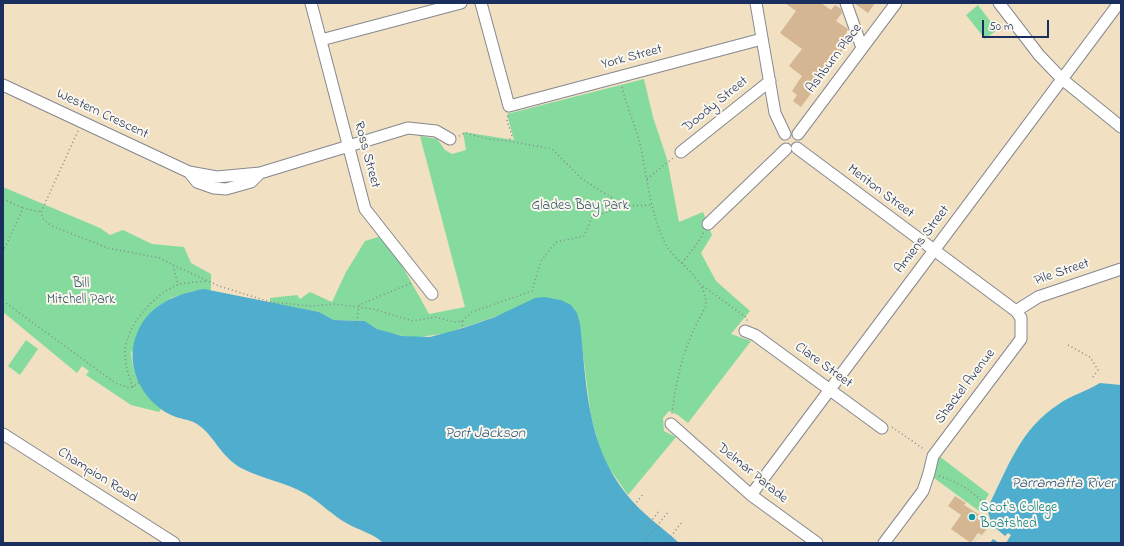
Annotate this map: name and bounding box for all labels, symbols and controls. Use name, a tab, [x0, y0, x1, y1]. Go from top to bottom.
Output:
scale bar	[984, 12, 1051, 38]
text: 50 m	[989, 18, 1013, 36]
street label: Ashburn Place	[804, 21, 866, 97]
street label: York Street	[600, 42, 664, 74]
street label: Doody Street	[680, 74, 752, 136]
street label: Western Crescent	[53, 86, 151, 144]
street label: Ross Street	[349, 120, 383, 190]
street label: Meriton Street	[843, 161, 917, 223]
park label: Glades Bay Park	[531, 199, 629, 215]
street label: Amiens Street	[892, 203, 954, 277]
street label: Pile Street	[1032, 256, 1092, 290]
park label: Bill Mitchell Park	[47, 277, 115, 310]
street label: Clare Street	[791, 340, 855, 392]
street label: Shackel Avenue	[932, 346, 1000, 428]
water label: Port Jackson	[445, 426, 525, 444]
street label: Delmar Parade	[713, 440, 791, 508]
street label: Champion Road	[54, 445, 140, 507]
water label: Parramatta River	[1011, 476, 1115, 494]
place label: Scot's College Boatshed	[980, 501, 1057, 534]
marker: Scot's College Boatshed	[967, 512, 977, 522]

